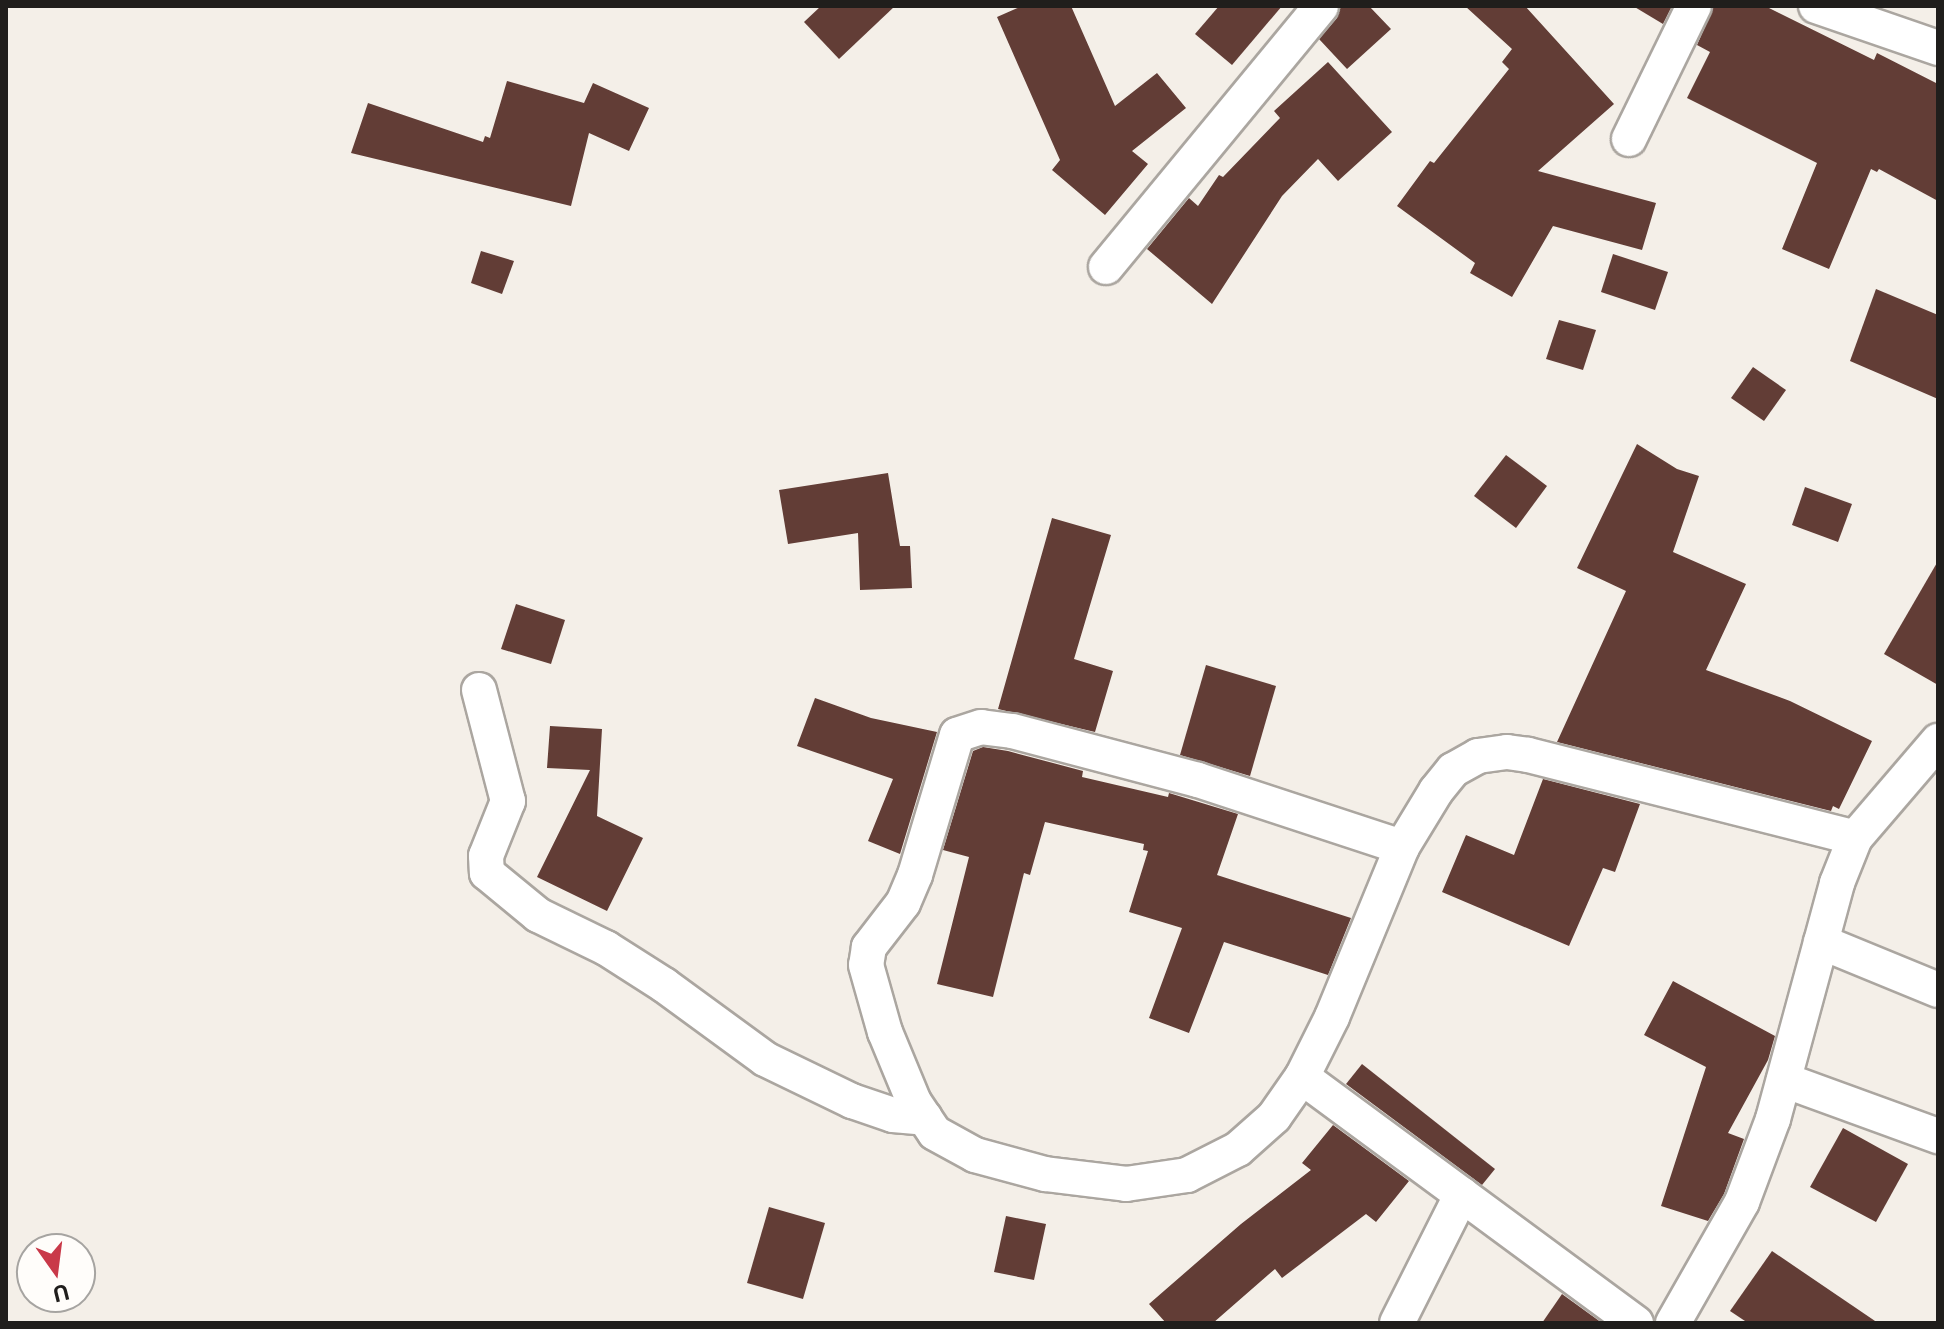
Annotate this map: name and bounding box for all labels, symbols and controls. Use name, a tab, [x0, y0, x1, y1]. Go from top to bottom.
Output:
north arrow	[16, 1233, 96, 1313]
text: U	[50, 1278, 73, 1311]

